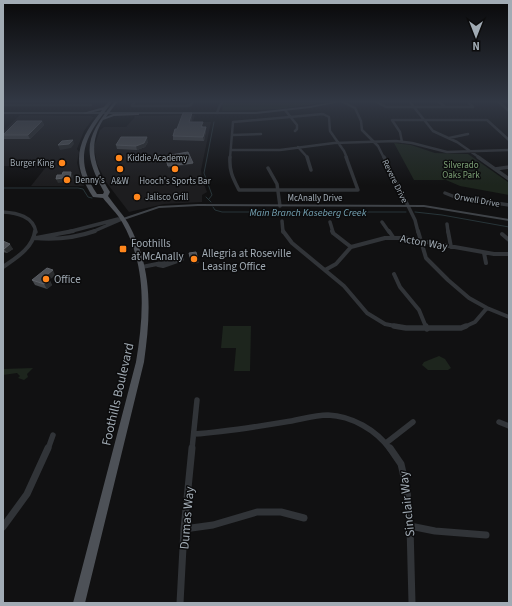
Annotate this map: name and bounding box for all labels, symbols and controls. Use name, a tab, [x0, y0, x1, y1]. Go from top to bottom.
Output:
north arrow	[456, 16, 496, 56]
text: N	[472, 38, 480, 53]
place label: Kiddie Academy	[127, 152, 188, 165]
marker: Kiddie Academy	[114, 153, 124, 163]
place label: Burger King	[10, 157, 54, 170]
street label: Revere Drive	[378, 157, 411, 206]
marker: Burger King	[57, 158, 67, 168]
park label: Silverado Oaks Park	[442, 159, 480, 182]
marker: A&W	[115, 164, 125, 174]
marker: Hooch's Sports Bar	[170, 164, 180, 174]
place label: Denny's	[75, 174, 105, 187]
marker: Denny's	[62, 175, 72, 185]
place label: A&W	[111, 175, 129, 188]
place label: Hooch's Sports Bar	[139, 175, 212, 188]
street label: Orwell Drive	[453, 190, 501, 211]
place label: Jalisco Grill	[145, 191, 188, 204]
marker: Jalisco Grill	[132, 192, 142, 202]
street label: McAnally Drive	[287, 192, 343, 205]
water label: Main Branch Kaseberg Creek	[250, 206, 367, 220]
street label: Acton Way	[399, 231, 449, 254]
place label: Foothills at McAnally	[131, 236, 184, 264]
marker: Foothills at McAnally	[118, 244, 128, 254]
place label: Allegria at Roseville Leasing Office	[202, 246, 292, 274]
marker: Allegria at Roseville Leasing Office	[189, 254, 199, 264]
place label: Office	[54, 272, 81, 287]
marker: Office	[41, 274, 51, 284]
street label: Foothills Boulevard	[97, 341, 139, 447]
street label: Sinclair Way	[395, 470, 419, 538]
street label: Dumas Way	[175, 486, 199, 550]

